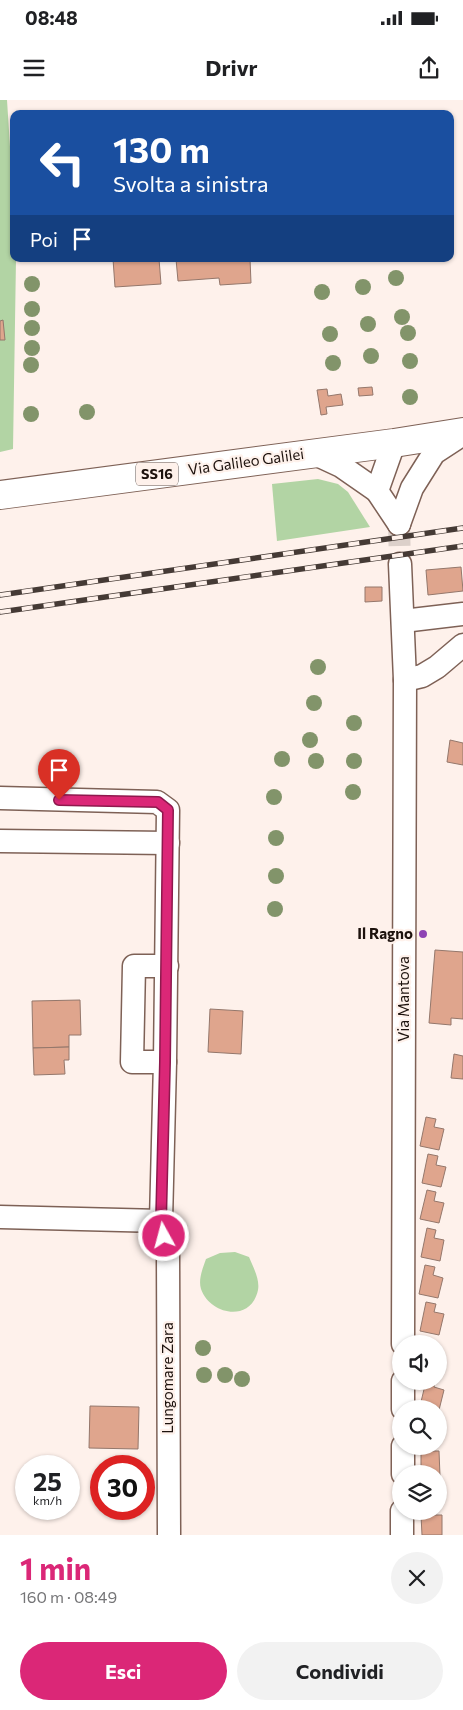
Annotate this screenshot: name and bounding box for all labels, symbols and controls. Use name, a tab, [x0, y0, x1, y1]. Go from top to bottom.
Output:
text: 08:48	[25, 6, 78, 29]
icon: menu	[20, 54, 48, 82]
text: Drivr	[205, 54, 258, 81]
icon: share	[415, 54, 443, 82]
text: 130 m	[113, 127, 210, 170]
icon: left	[30, 130, 95, 195]
text: Svolta a sinistra	[113, 170, 268, 197]
icon: arrive	[68, 225, 96, 253]
text: Poi	[30, 228, 58, 251]
street label: Via Galileo Galilei	[187, 444, 305, 478]
road number: SS16	[136, 462, 178, 486]
pin	[38, 749, 80, 800]
icon: arrive	[45, 756, 73, 784]
place label: Il Ragno	[357, 924, 413, 942]
marker: Il Ragno	[417, 928, 429, 940]
street label: Via Mantova	[394, 956, 412, 1042]
position arrow	[137, 1209, 189, 1261]
street label: Lungomare Zara	[158, 1322, 176, 1434]
map controls	[392, 1335, 447, 1520]
button: sound	[392, 1335, 447, 1390]
button: search	[392, 1400, 447, 1455]
speed limit sign: 30	[90, 1455, 155, 1520]
button: layers	[392, 1465, 447, 1520]
text: 25	[33, 1466, 62, 1496]
text: km/h	[33, 1493, 62, 1507]
text: 1 min	[20, 1549, 91, 1586]
button: close	[391, 1552, 443, 1604]
text: 160 m · 08:49	[20, 1587, 117, 1606]
button: Esci	[20, 1642, 227, 1700]
button: Condividi	[237, 1642, 443, 1700]

